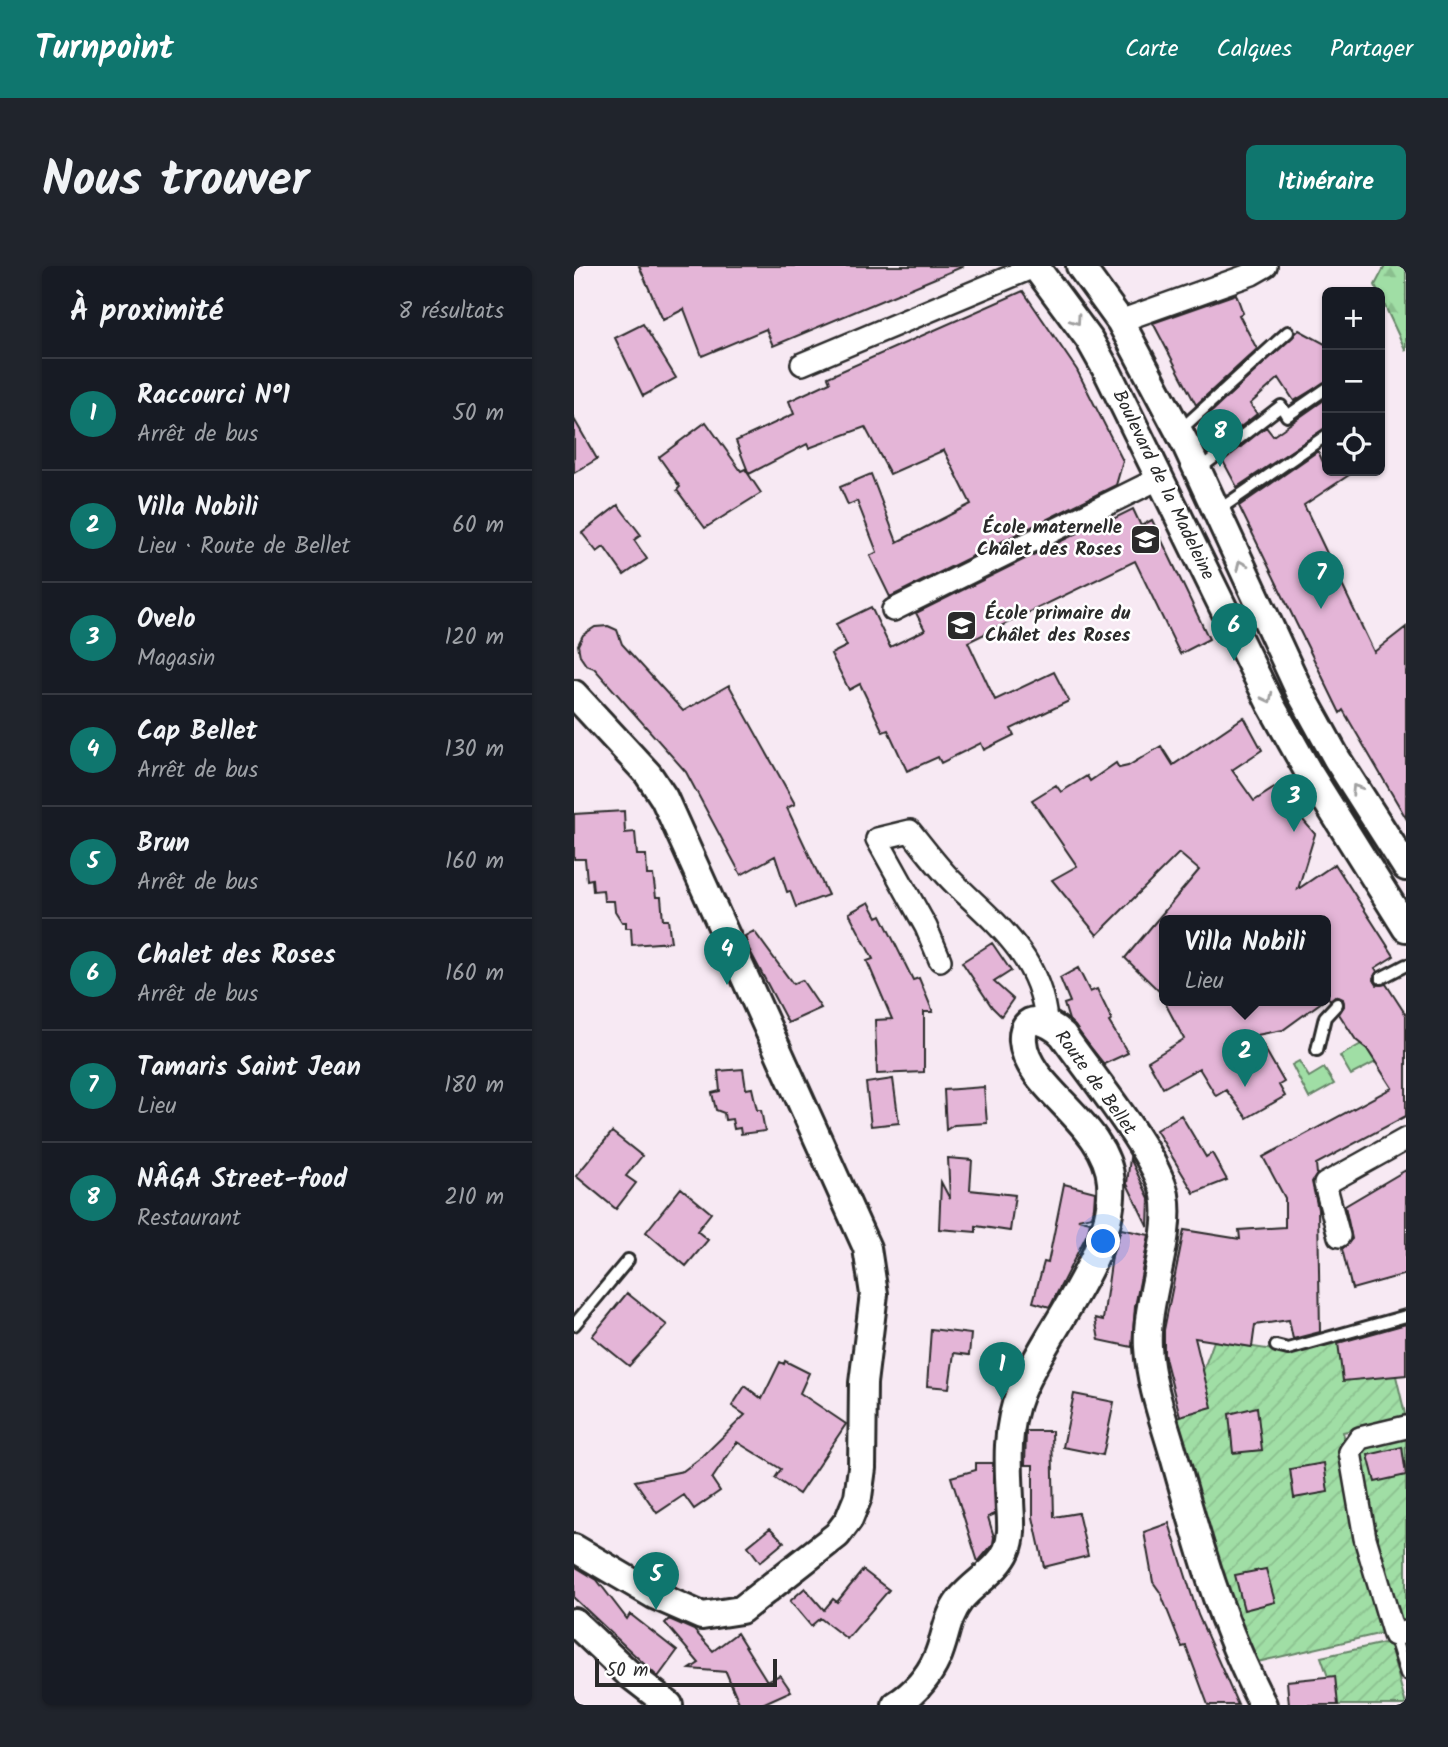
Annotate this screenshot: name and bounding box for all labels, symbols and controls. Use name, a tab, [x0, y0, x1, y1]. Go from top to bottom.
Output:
text: Turnpoint	[35, 23, 174, 76]
text: Carte	[1125, 30, 1179, 69]
text: Calques	[1217, 30, 1292, 69]
text: Partager	[1330, 30, 1413, 69]
text: Nous trouver	[42, 143, 309, 221]
button: Itinéraire	[1246, 145, 1406, 220]
map controls	[1322, 287, 1385, 476]
button: +	[1322, 287, 1385, 350]
text: À proximité	[70, 288, 223, 336]
text: 8 résultats	[398, 294, 504, 330]
one-way arrow	[1068, 312, 1080, 325]
button: −	[1322, 350, 1385, 413]
text: Raccourci N°1	[137, 375, 290, 417]
street label: Boulevard de la Madeleine	[1104, 385, 1222, 586]
text: 1	[90, 396, 96, 432]
text: 50 m	[453, 396, 504, 432]
pin: 8	[1197, 409, 1243, 467]
button: locate	[1322, 413, 1385, 476]
text: Arrêt de bus	[137, 417, 258, 453]
text: Villa Nobili	[137, 487, 258, 529]
text: 2	[86, 508, 100, 544]
text: 60 m	[452, 508, 504, 544]
place label: École maternelle Châlet des Roses	[977, 513, 1122, 565]
school or university icon: École maternelle Châlet des Roses	[1128, 522, 1162, 556]
text: Lieu · Route de Bellet	[137, 529, 350, 565]
pin: 7	[1298, 551, 1344, 609]
one-way arrow	[1235, 560, 1249, 573]
text: Ovelo	[137, 599, 196, 641]
place label: École primaire du Châlet des Roses	[985, 599, 1131, 651]
pin: 6	[1211, 603, 1257, 661]
school or university icon: École primaire du Châlet des Roses	[945, 608, 979, 642]
text: 3	[87, 620, 99, 656]
text: 120 m	[444, 620, 504, 656]
text: Magasin	[137, 641, 215, 677]
one-way arrow	[1259, 691, 1273, 703]
text: Cap Bellet	[137, 711, 257, 753]
text: 4	[87, 732, 99, 768]
text: 130 m	[445, 732, 504, 768]
text: Arrêt de bus	[137, 753, 258, 789]
pin: 3	[1271, 774, 1317, 832]
one-way arrow	[1351, 784, 1364, 797]
text: Brun	[137, 823, 190, 865]
text: 5	[87, 844, 99, 880]
text: 160 m	[445, 844, 504, 880]
text: Arrêt de bus	[137, 865, 258, 901]
popup	[1159, 915, 1331, 1006]
text: Villa Nobili	[1184, 922, 1306, 964]
pin: 4	[704, 927, 750, 985]
text: Chalet des Roses	[137, 935, 336, 977]
text: 6	[87, 956, 99, 992]
text: 160 m	[445, 956, 504, 992]
text: Lieu	[1184, 964, 1224, 1000]
text: Arrêt de bus	[137, 977, 258, 1013]
street label: Route de Bellet	[1046, 1024, 1144, 1142]
pin: 2	[1222, 1029, 1268, 1087]
text: Tamaris Saint Jean	[137, 1047, 361, 1089]
text: 7	[88, 1068, 98, 1104]
text: 180 m	[444, 1068, 504, 1104]
text: Lieu	[137, 1089, 176, 1125]
text: NÂGA Street-food	[137, 1159, 347, 1201]
text: 8	[86, 1180, 100, 1216]
text: 210 m	[444, 1180, 504, 1216]
text: Restaurant	[137, 1201, 241, 1237]
your location	[1086, 1224, 1120, 1258]
pin: 1	[979, 1342, 1025, 1400]
pin: 5	[633, 1552, 679, 1610]
scale bar	[595, 1656, 777, 1688]
text: 50 m	[606, 1656, 648, 1686]

